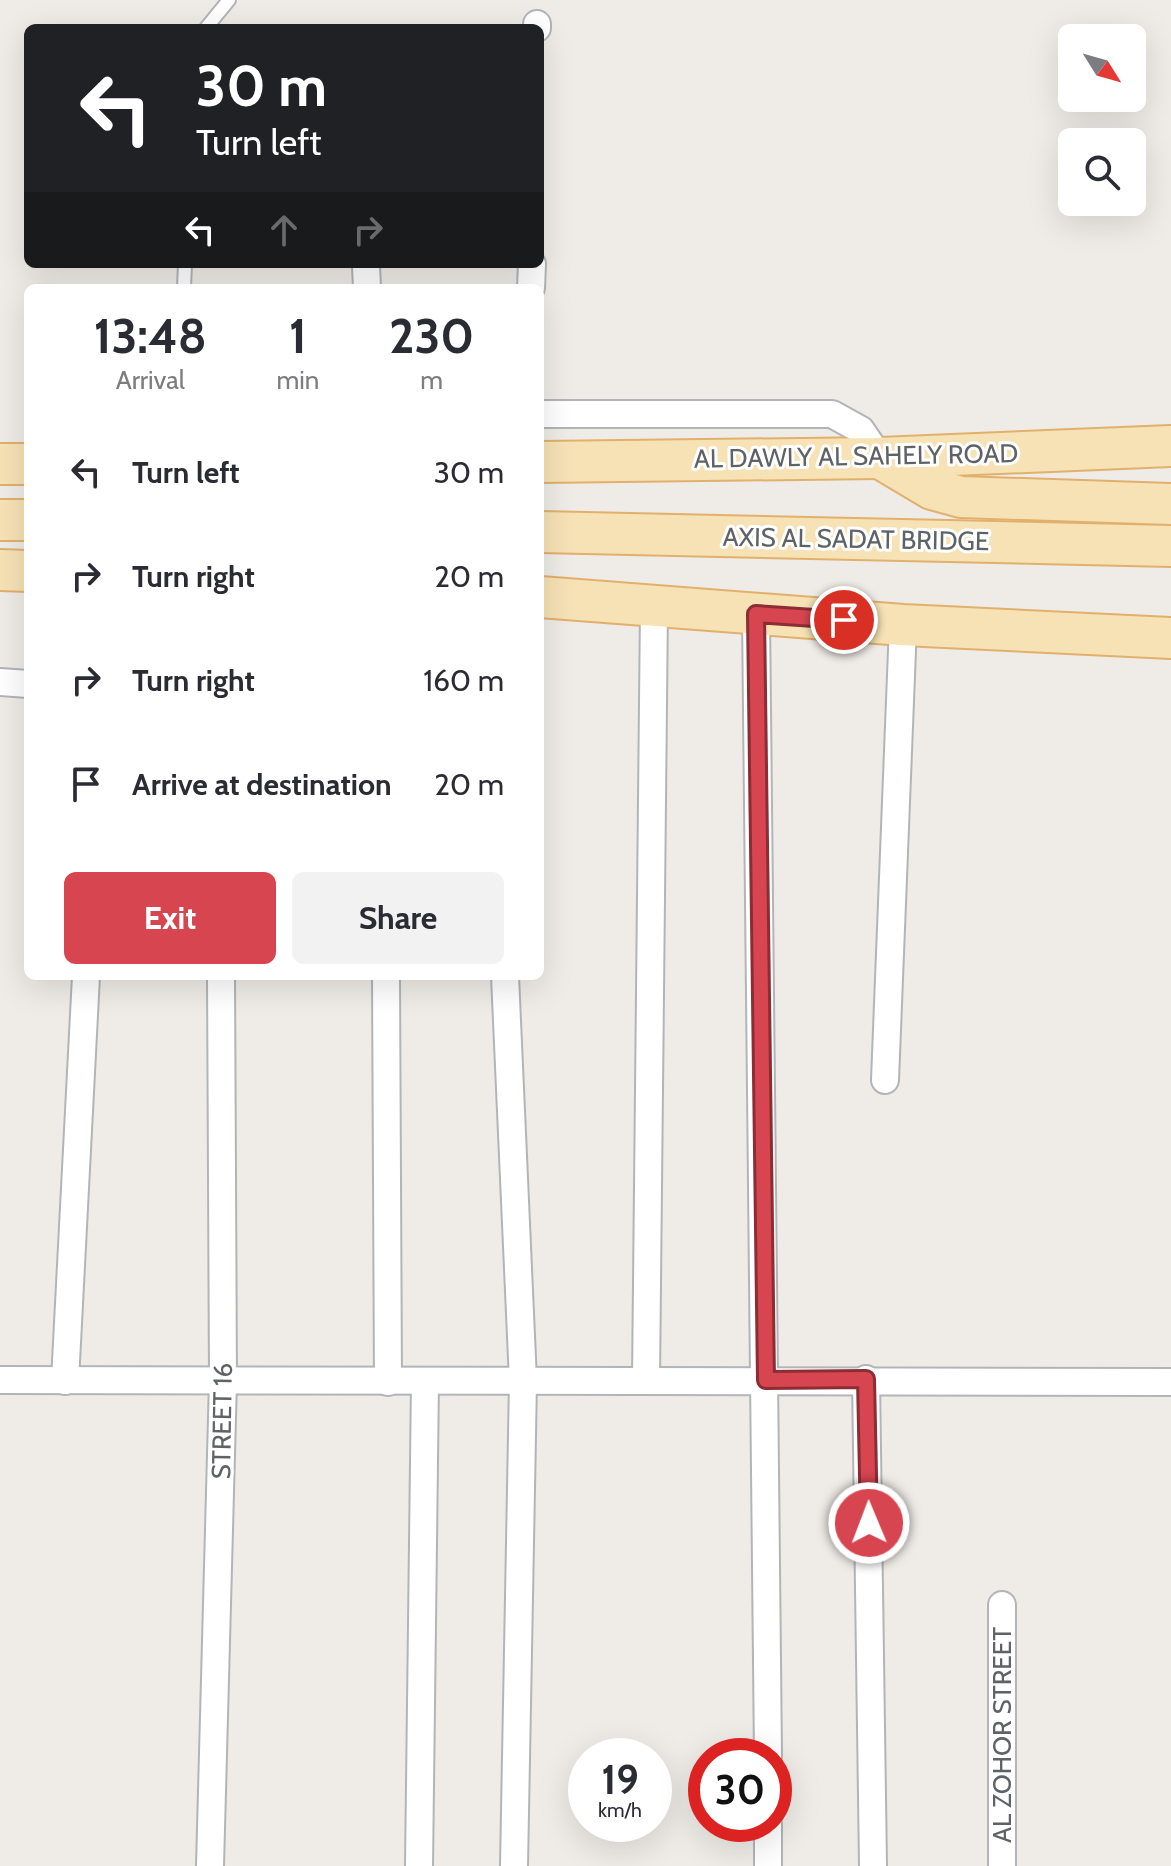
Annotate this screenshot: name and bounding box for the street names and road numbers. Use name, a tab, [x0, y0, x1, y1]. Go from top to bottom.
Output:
street label: AL DAWLY AL SAHELY ROAD	[694, 437, 1018, 475]
street label: AXIS AL SADAT BRIDGE	[722, 521, 990, 557]
street label: STREET 16	[205, 1362, 239, 1480]
street label: AL ZOHOR STREET	[986, 1627, 1018, 1843]

